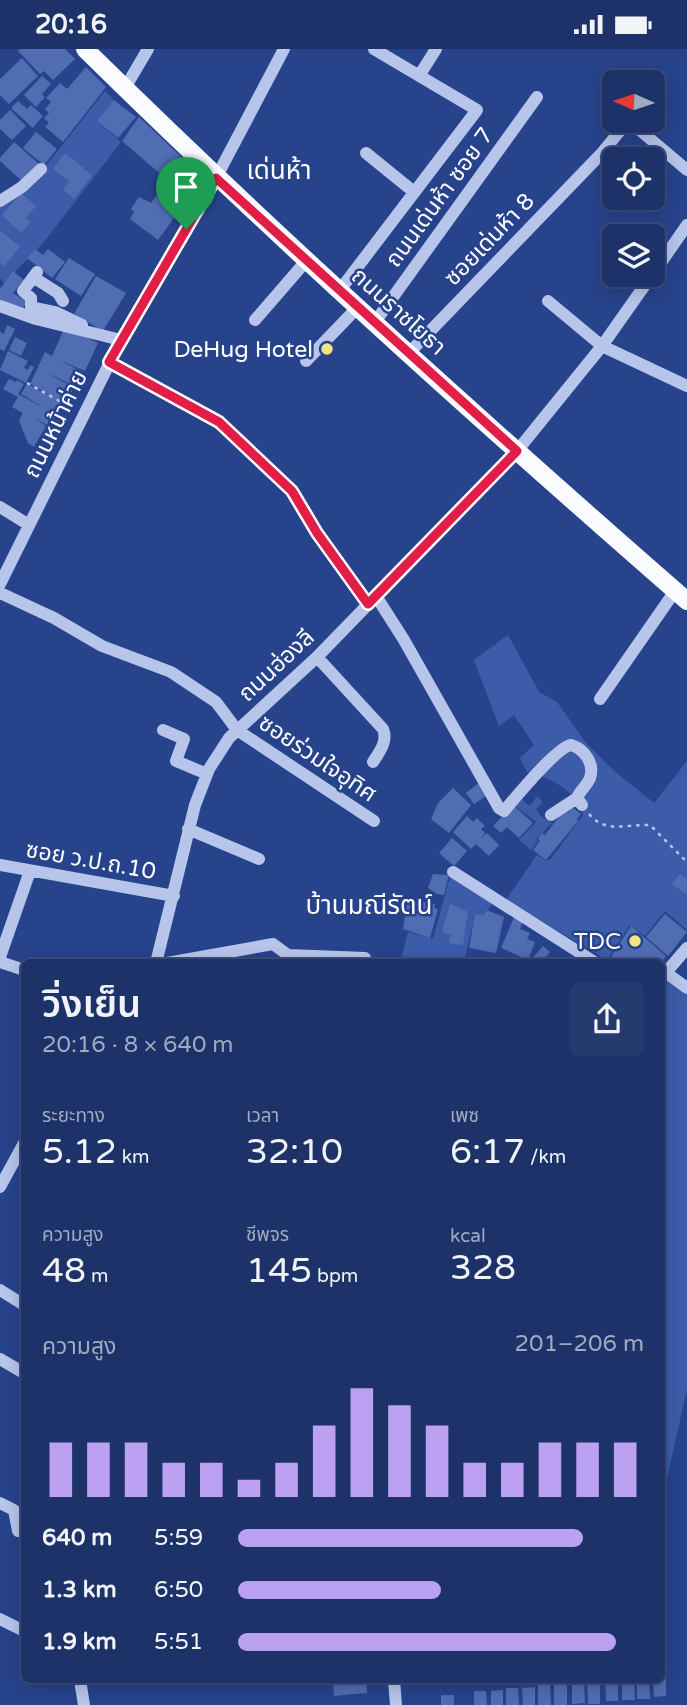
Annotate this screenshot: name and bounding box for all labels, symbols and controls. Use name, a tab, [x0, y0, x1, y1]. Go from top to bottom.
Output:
text: 20:16	[35, 9, 107, 40]
north arrow	[602, 70, 665, 133]
map controls	[602, 70, 665, 287]
street label: ถนนเด่นห้า ซอย 7	[380, 122, 500, 273]
button: locate	[602, 147, 665, 210]
district label: เด่นห้า	[246, 155, 312, 186]
pin	[156, 157, 216, 229]
icon: arrive	[167, 168, 205, 206]
street label: ซอยเด่นห้า 8	[439, 188, 541, 292]
button: layers	[602, 224, 665, 287]
street label: ถนนราชโยธา	[345, 262, 451, 361]
place label: DeHug Hotel	[174, 336, 313, 364]
marker: DeHug Hotel	[319, 341, 335, 357]
street label: ถนนหน้าค่าย	[18, 366, 94, 483]
street label: ถนนฮ่องลี	[233, 624, 320, 708]
street label: ซอยร่วมใจอุทิศ	[253, 709, 382, 809]
street label: ซอย ว.ป.ถ.10	[24, 836, 158, 886]
district label: บ้านมณีรัตน์	[306, 890, 432, 921]
place label: TDC	[574, 928, 621, 956]
marker: TDC	[627, 933, 643, 949]
text: วิ่งเย็น	[42, 982, 141, 1028]
button: share	[570, 982, 644, 1056]
text: 20:16 · 8 × 640 m	[42, 1031, 233, 1059]
text: ระยะทาง	[42, 1105, 105, 1127]
text: เวลา	[246, 1105, 279, 1127]
text: เพซ	[450, 1105, 479, 1127]
text: 5.12	[42, 1131, 117, 1173]
text: 32:10	[246, 1131, 343, 1173]
text: 6:17	[450, 1131, 525, 1173]
text: km	[117, 1146, 149, 1168]
text: /km	[525, 1146, 566, 1168]
text: ความสูง	[42, 1224, 103, 1246]
text: ชีพจร	[246, 1224, 289, 1246]
text: kcal	[450, 1225, 486, 1247]
text: 328	[450, 1247, 516, 1289]
text: 48	[42, 1250, 86, 1292]
text: 145	[246, 1250, 312, 1292]
text: m	[86, 1265, 108, 1287]
text: bpm	[312, 1265, 358, 1287]
text: 201–206 m	[515, 1330, 644, 1358]
text: ความสูง	[42, 1333, 116, 1361]
text: 640 m	[42, 1524, 112, 1552]
text: 5:59	[154, 1524, 203, 1552]
text: 1.3 km	[42, 1576, 117, 1604]
text: 6:50	[154, 1576, 203, 1604]
text: 1.9 km	[42, 1628, 117, 1656]
text: 5:51	[154, 1628, 203, 1656]

